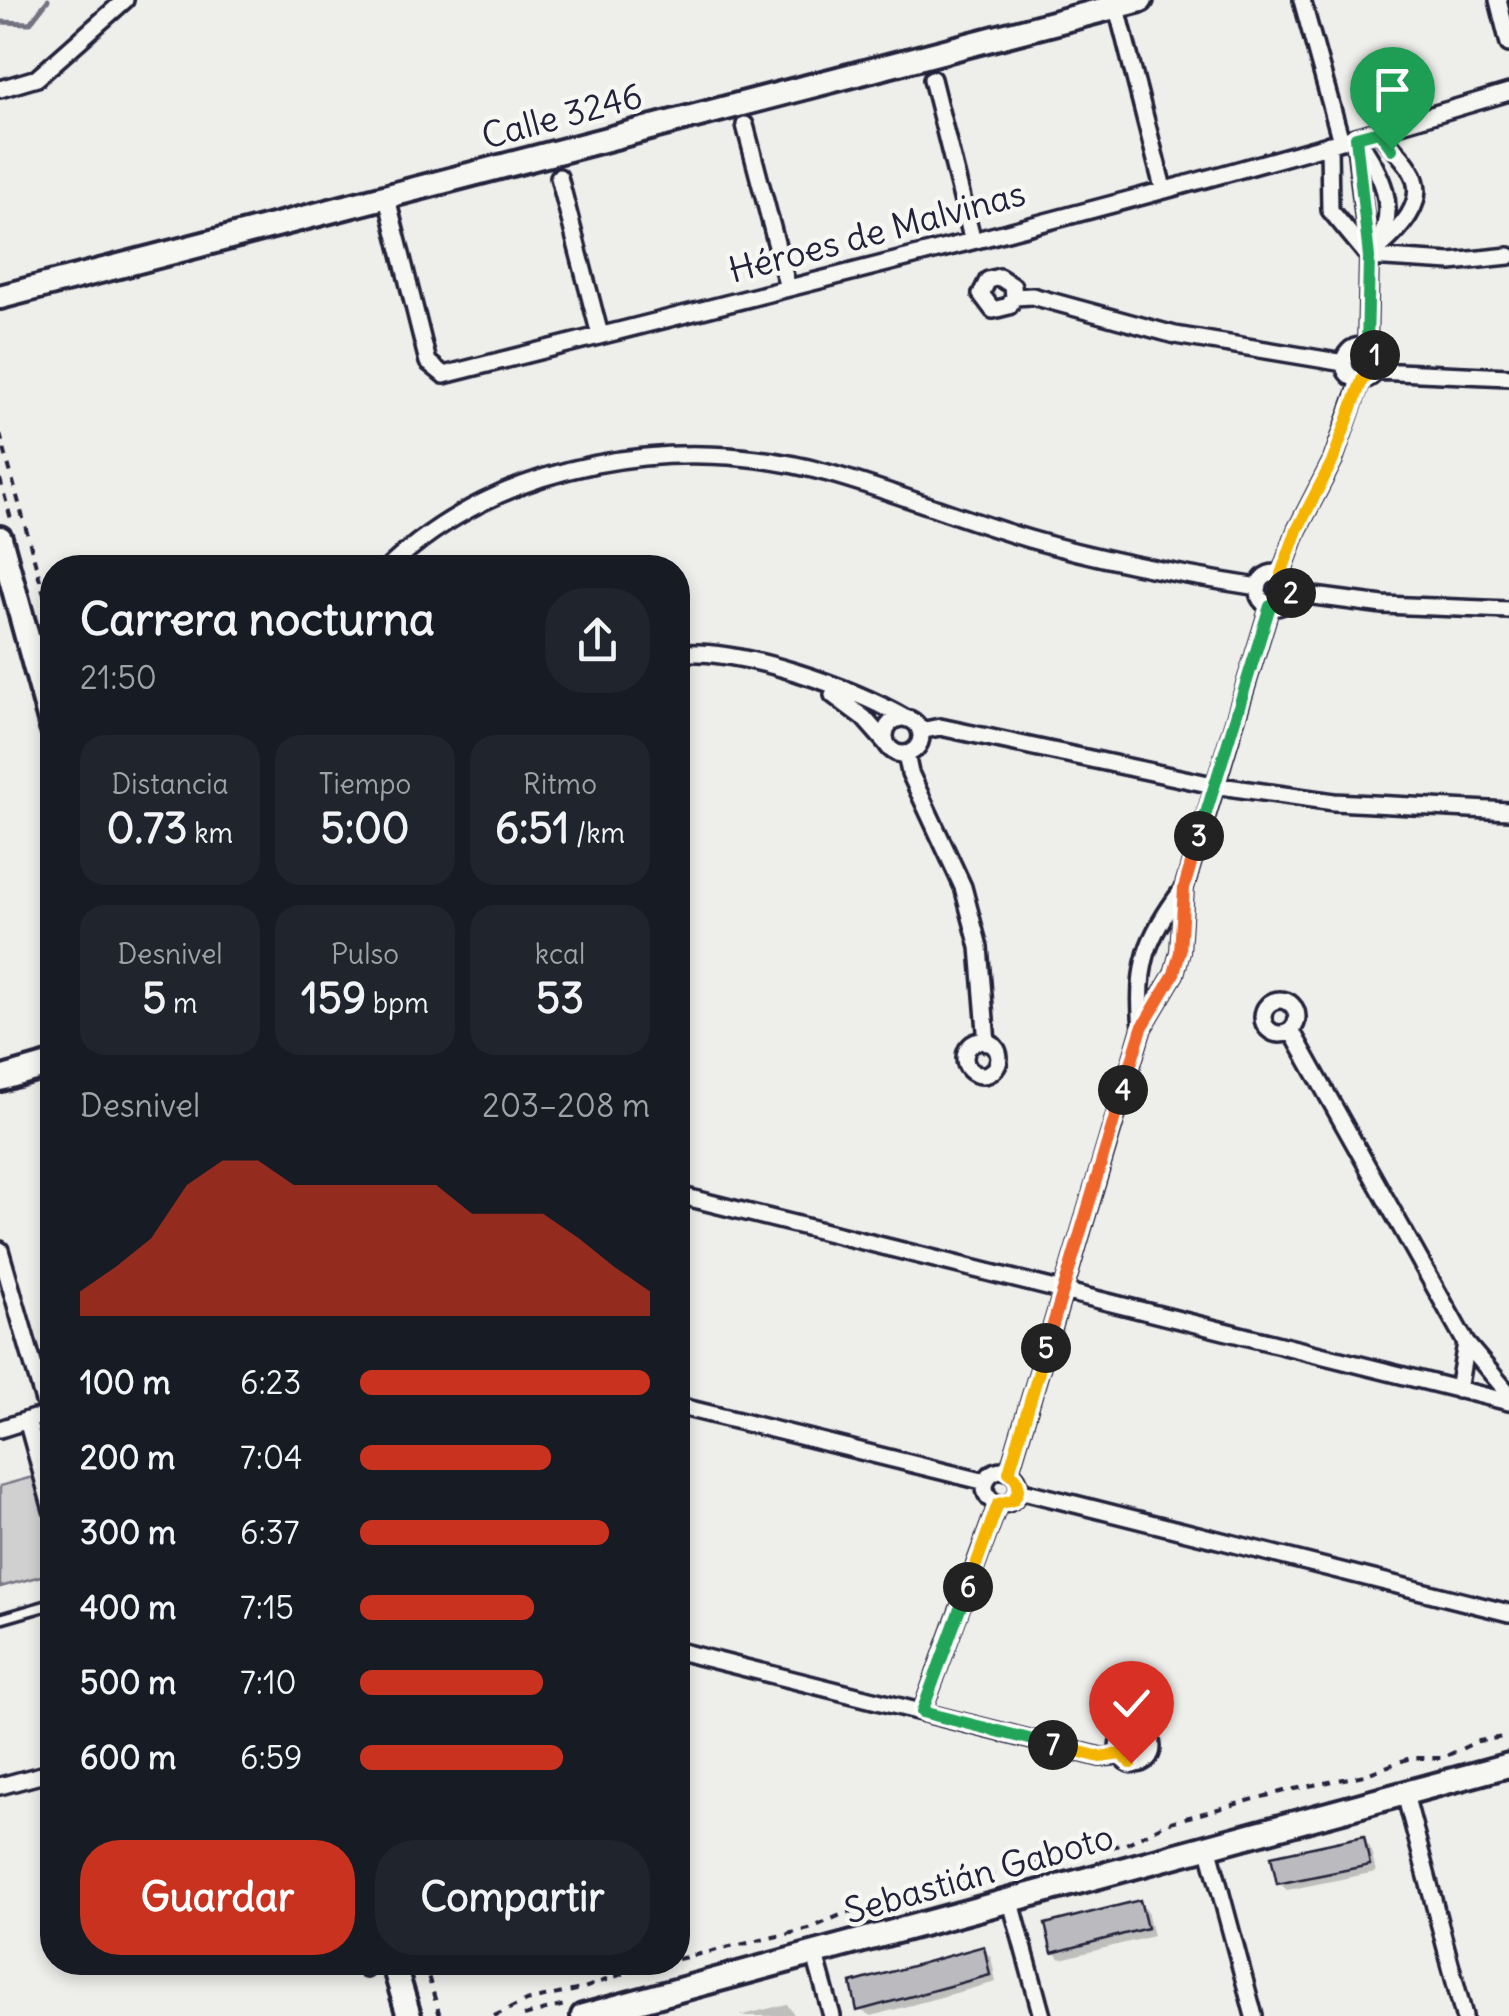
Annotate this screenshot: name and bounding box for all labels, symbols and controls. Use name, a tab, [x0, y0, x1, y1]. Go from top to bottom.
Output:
pin	[1350, 47, 1435, 150]
icon: arrive	[1365, 62, 1420, 117]
street label: Calle 3246	[477, 72, 647, 158]
street label: Héroes de Malvinas	[724, 170, 1030, 292]
pin: 1	[1350, 330, 1400, 380]
text: 1	[1369, 337, 1381, 373]
pin: 2	[1266, 568, 1316, 618]
text: 2	[1283, 575, 1299, 611]
button: share	[545, 588, 650, 693]
text: Carrera nocturna	[80, 591, 435, 647]
text: 21:50	[80, 657, 157, 698]
text: Distancia	[111, 766, 229, 802]
text: Tiempo	[319, 766, 411, 802]
text: Ritmo	[523, 766, 597, 802]
text: 0.73	[107, 802, 188, 854]
text: 5:00	[321, 802, 409, 854]
text: 6:51	[495, 802, 569, 854]
pin: 3	[1174, 811, 1224, 861]
text: km	[188, 815, 233, 851]
text: /km	[569, 815, 625, 851]
text: 3	[1191, 818, 1207, 854]
text: Desnivel	[117, 936, 223, 972]
text: Pulso	[331, 936, 399, 972]
text: kcal	[535, 936, 585, 972]
text: 5	[142, 972, 166, 1024]
text: 159	[301, 972, 366, 1024]
text: 53	[536, 972, 584, 1024]
text: m	[166, 985, 198, 1021]
text: bpm	[366, 985, 429, 1021]
pin: 4	[1098, 1065, 1148, 1115]
text: 4	[1115, 1072, 1131, 1108]
text: Desnivel	[80, 1085, 200, 1126]
text: 203–208 m	[482, 1085, 650, 1126]
pin: 5	[1021, 1323, 1071, 1373]
text: 5	[1038, 1330, 1054, 1366]
text: 100 m	[80, 1362, 171, 1403]
text: 6:23	[240, 1362, 301, 1403]
text: 200 m	[80, 1437, 175, 1478]
text: 7:04	[240, 1437, 302, 1478]
text: 300 m	[80, 1512, 176, 1553]
text: 6:37	[240, 1512, 300, 1553]
pin: 6	[943, 1562, 993, 1612]
text: 6	[960, 1569, 976, 1605]
text: 400 m	[80, 1587, 176, 1628]
text: 7:15	[240, 1587, 294, 1628]
pin	[1089, 1661, 1174, 1764]
text: 500 m	[80, 1662, 176, 1703]
text: 7:10	[240, 1662, 297, 1703]
icon: check	[1104, 1676, 1159, 1731]
pin: 7	[1028, 1720, 1078, 1770]
text: 7	[1046, 1727, 1060, 1763]
text: 600 m	[80, 1737, 176, 1778]
text: 6:59	[240, 1737, 303, 1778]
street label: Sebastián Gaboto	[839, 1814, 1118, 1932]
button: Guardar	[80, 1840, 355, 1955]
button: Compartir	[375, 1840, 650, 1955]

